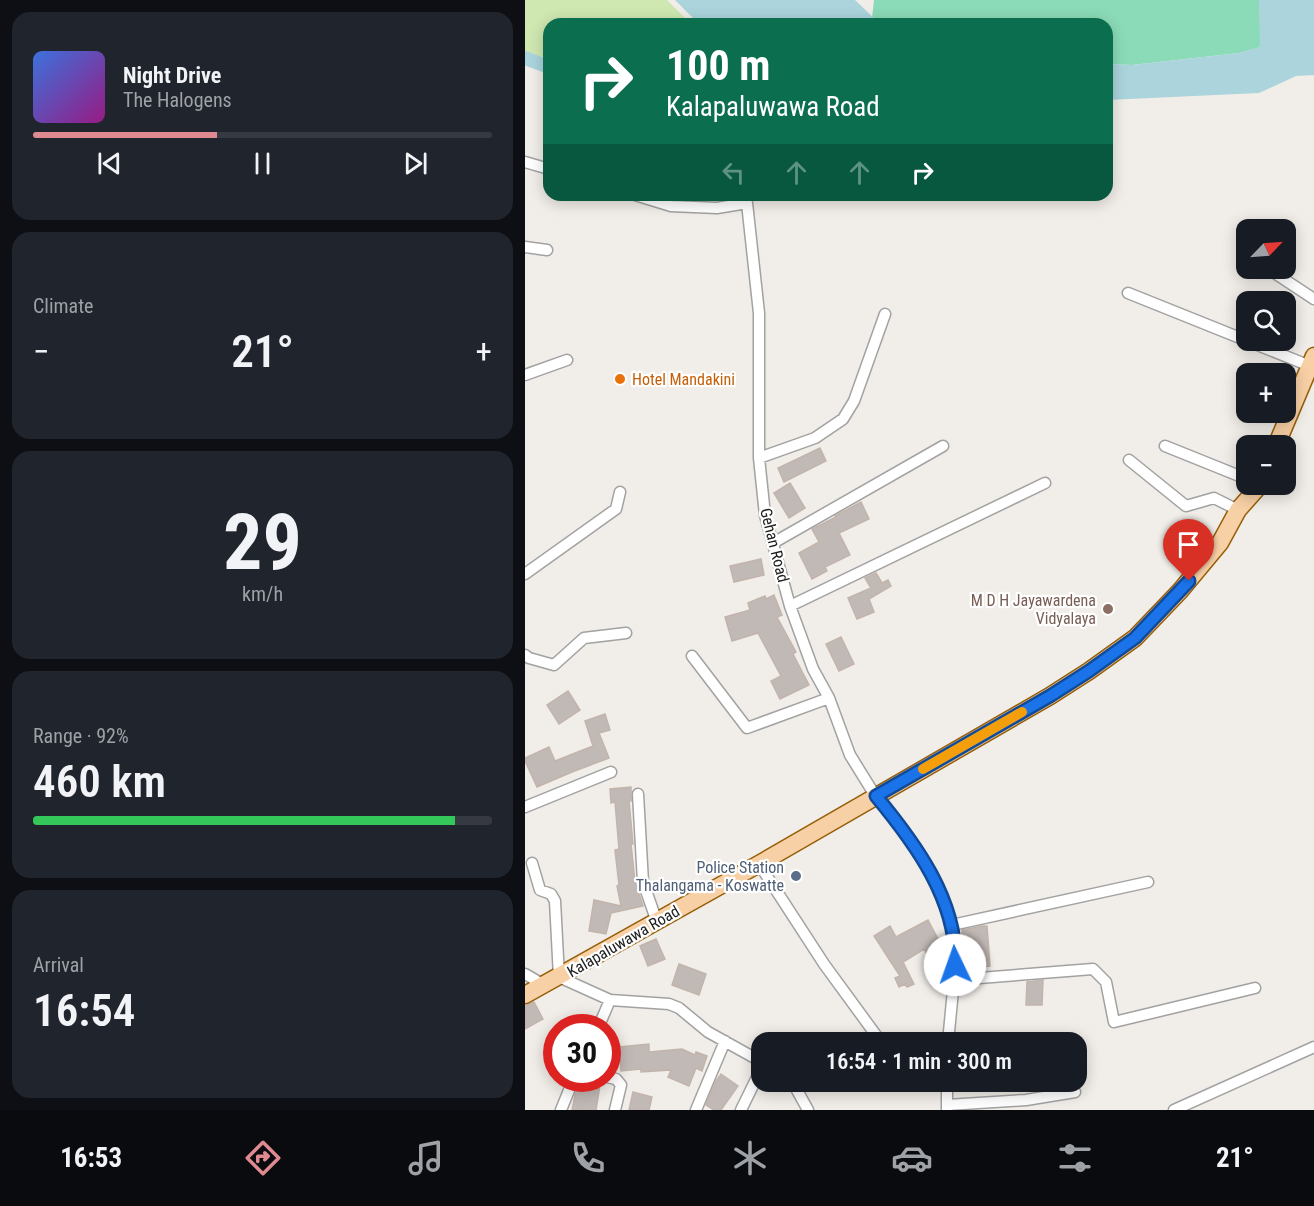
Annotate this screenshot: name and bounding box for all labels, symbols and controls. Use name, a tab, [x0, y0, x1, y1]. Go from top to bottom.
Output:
text: 100 m	[666, 41, 771, 90]
icon: right	[567, 42, 645, 120]
text: Night Drive	[123, 63, 221, 88]
text: The Halogens	[123, 88, 232, 112]
text: Kalapaluwawa Road	[666, 91, 880, 123]
icon: previous	[93, 147, 126, 180]
icon: pause	[246, 147, 279, 180]
icon: next	[399, 147, 432, 180]
icon: left	[717, 156, 750, 189]
icon: ahead	[780, 156, 813, 189]
icon: ahead	[843, 156, 876, 189]
icon: right	[906, 156, 939, 189]
north arrow	[1236, 219, 1296, 279]
map controls	[1236, 219, 1296, 495]
button: search	[1236, 291, 1296, 351]
text: Climate	[33, 294, 93, 318]
text: 21°	[231, 325, 294, 378]
text: −	[33, 332, 50, 371]
text: +	[476, 332, 492, 371]
button: +	[1236, 363, 1296, 423]
place label: Hotel Mandakini	[632, 370, 735, 389]
marker: Hotel Mandakini	[613, 372, 627, 386]
button: −	[1236, 435, 1296, 495]
text: 29	[223, 497, 302, 588]
street label: Gehan Road	[756, 506, 793, 584]
pin	[1163, 519, 1214, 581]
icon: arrive	[1172, 528, 1205, 561]
text: km/h	[242, 582, 283, 606]
place label: M D H Jayawardena Vidyalaya	[971, 591, 1096, 628]
marker: M D H Jayawardena Vidyalaya	[1101, 602, 1115, 616]
text: Range · 92%	[33, 724, 129, 748]
text: 460 km	[33, 755, 166, 808]
place label: Police Station Thalangama - Koswatte	[636, 858, 784, 895]
marker: Police Station Thalangama - Koswatte	[789, 869, 803, 883]
street label: Kalapaluwawa Road	[564, 902, 683, 981]
position arrow	[923, 933, 987, 997]
text: Arrival	[33, 953, 84, 977]
text: 16:54	[33, 984, 135, 1037]
speed limit sign: 30	[543, 1014, 621, 1092]
text: 16:54 · 1 min · 300 m	[826, 1049, 1012, 1074]
icon: directions	[242, 1137, 284, 1179]
icon: music	[405, 1137, 447, 1179]
icon: phone	[567, 1137, 609, 1179]
icon: climate	[729, 1137, 771, 1179]
icon: car	[891, 1137, 933, 1179]
icon: filters	[1054, 1137, 1096, 1179]
text: 16:53	[60, 1142, 122, 1174]
text: 21°	[1216, 1142, 1254, 1174]

